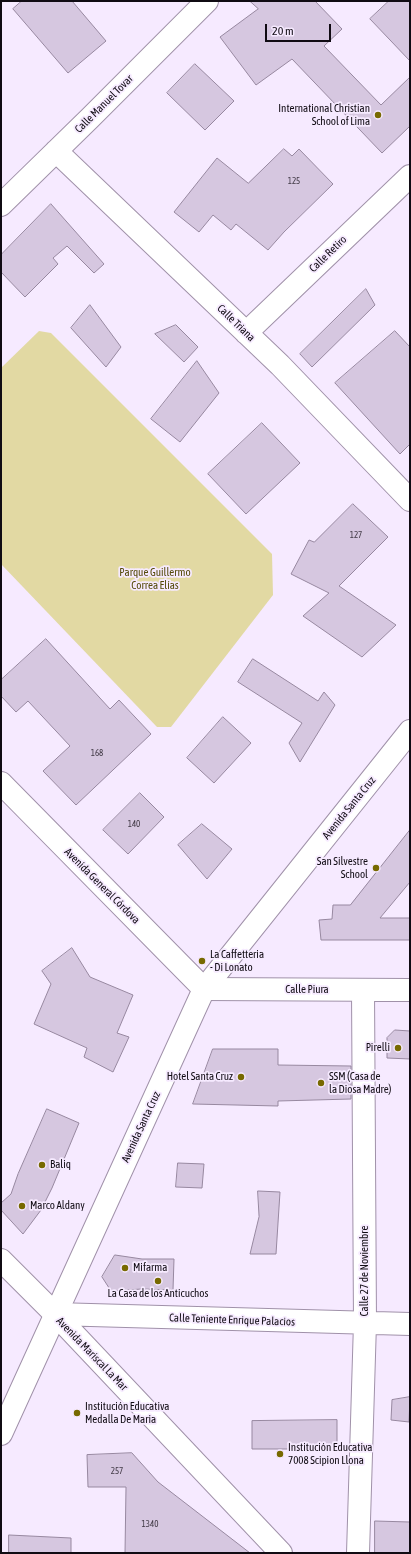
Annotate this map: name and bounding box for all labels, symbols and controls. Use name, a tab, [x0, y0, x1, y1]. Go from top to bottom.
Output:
scale bar	[267, 16, 333, 42]
text: 20 m	[272, 24, 294, 38]
street label: Calle Manuel Tovar	[72, 72, 136, 136]
place label: International Christian School of Lima	[278, 102, 370, 128]
marker: International Christian School of Lima	[373, 110, 383, 120]
house number: 125	[288, 176, 300, 186]
street label: Calle Retiro	[307, 233, 349, 275]
street label: Calle Triana	[214, 302, 258, 344]
house number: 127	[350, 530, 362, 540]
park label: Parque Guillermo Correa Elías	[119, 566, 191, 592]
house number: 168	[91, 748, 103, 758]
street label: Avenida Santa Cruz	[320, 774, 378, 842]
house number: 140	[128, 819, 140, 829]
street label: Avenida General Córdova	[61, 845, 143, 927]
place label: San Silvestre School	[317, 855, 368, 881]
marker: San Silvestre School	[371, 863, 381, 873]
place label: La Caffetteria - Di Lonato	[210, 948, 264, 974]
marker: La Caffetteria - Di Lonato	[197, 956, 207, 966]
street label: Calle Piura	[285, 983, 329, 997]
place label: Pirelli	[366, 1041, 390, 1055]
marker: Pirelli	[393, 1043, 403, 1053]
place label: Hotel Santa Cruz	[167, 1070, 233, 1084]
place label: SSM (Casa de la Diosa Madre)	[329, 1070, 391, 1096]
marker: Hotel Santa Cruz	[236, 1072, 246, 1082]
marker: SSM (Casa de la Diosa Madre)	[316, 1078, 326, 1088]
street label: Avenida Santa Cruz	[119, 1089, 163, 1165]
place label: Baliq	[50, 1158, 71, 1172]
marker: Baliq	[37, 1160, 47, 1170]
place label: Marco Aldany	[30, 1199, 85, 1213]
marker: Marco Aldany	[17, 1201, 27, 1211]
street label: Calle 27 de Noviembre	[358, 1226, 372, 1316]
place label: Mifarma	[133, 1261, 167, 1275]
marker: Mifarma	[120, 1263, 130, 1273]
marker: La Casa de los Anticuchos	[153, 1276, 163, 1286]
place label: La Casa de los Anticuchos	[108, 1287, 208, 1301]
street label: Calle Teniente Enrique Palacios	[169, 1311, 295, 1329]
street label: Avenida Mariscal La Mar	[54, 1315, 130, 1393]
place label: Institución Educativa Medalla De Maria	[85, 1400, 169, 1426]
marker: Institución Educativa Medalla De Maria	[72, 1408, 82, 1418]
place label: Institución Educativa 7008 Scipion Llona	[288, 1441, 372, 1467]
marker: Institución Educativa 7008 Scipion Llona	[275, 1449, 285, 1459]
house number: 257	[111, 1466, 123, 1476]
house number: 1340	[142, 1519, 158, 1529]

